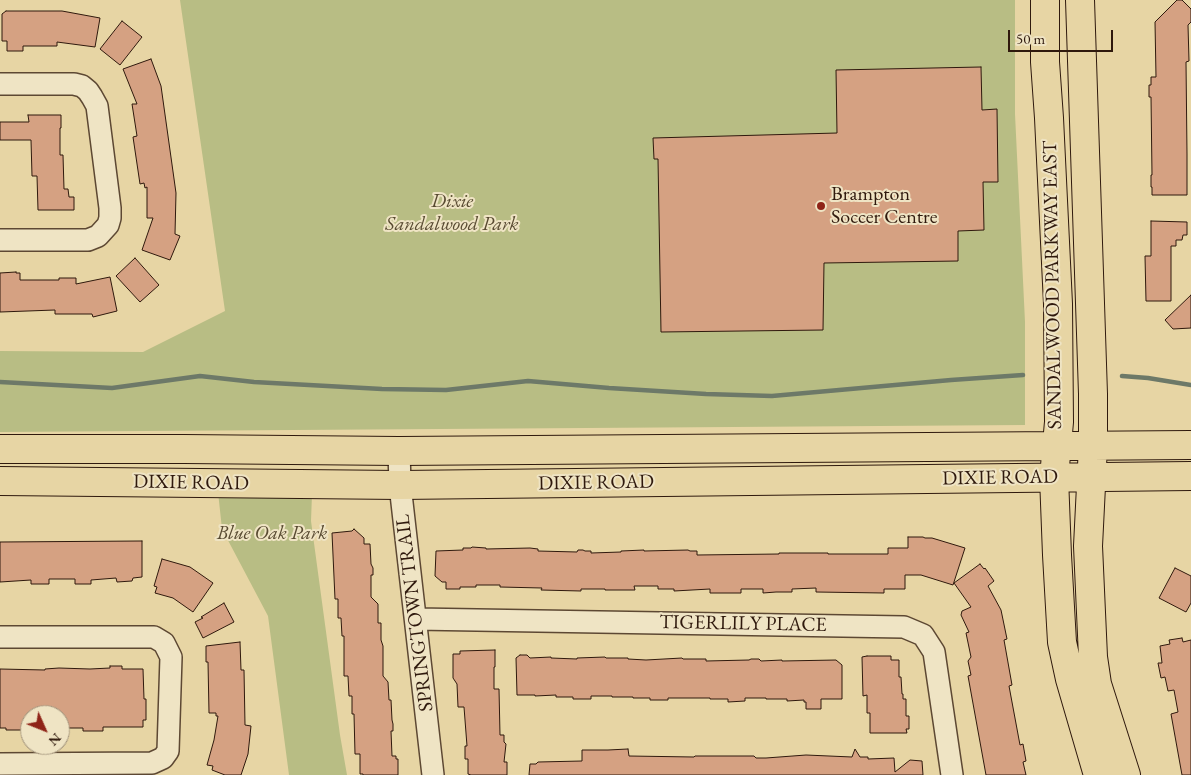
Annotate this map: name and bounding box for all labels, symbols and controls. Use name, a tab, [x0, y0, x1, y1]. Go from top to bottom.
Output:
scale bar	[1011, 20, 1116, 52]
text: 50 m	[1016, 29, 1045, 48]
street label: SANDALWOOD PARKWAY EAST	[1038, 141, 1068, 429]
place label: Brampton Soccer Centre	[831, 183, 937, 230]
park label: Dixie Sandalwood Park	[385, 190, 519, 237]
marker: Brampton Soccer Centre	[815, 200, 827, 212]
street label: DIXIE ROAD	[942, 465, 1058, 491]
street label: DIXIE ROAD	[133, 470, 249, 496]
street label: DIXIE ROAD	[538, 470, 654, 496]
street label: SPRINGTOWN TRAIL	[391, 513, 439, 713]
park label: Blue Oak Park	[217, 522, 327, 546]
street label: TIGERLILY PLACE	[659, 611, 827, 637]
north arrow	[20, 705, 70, 755]
text: N	[45, 729, 65, 750]

